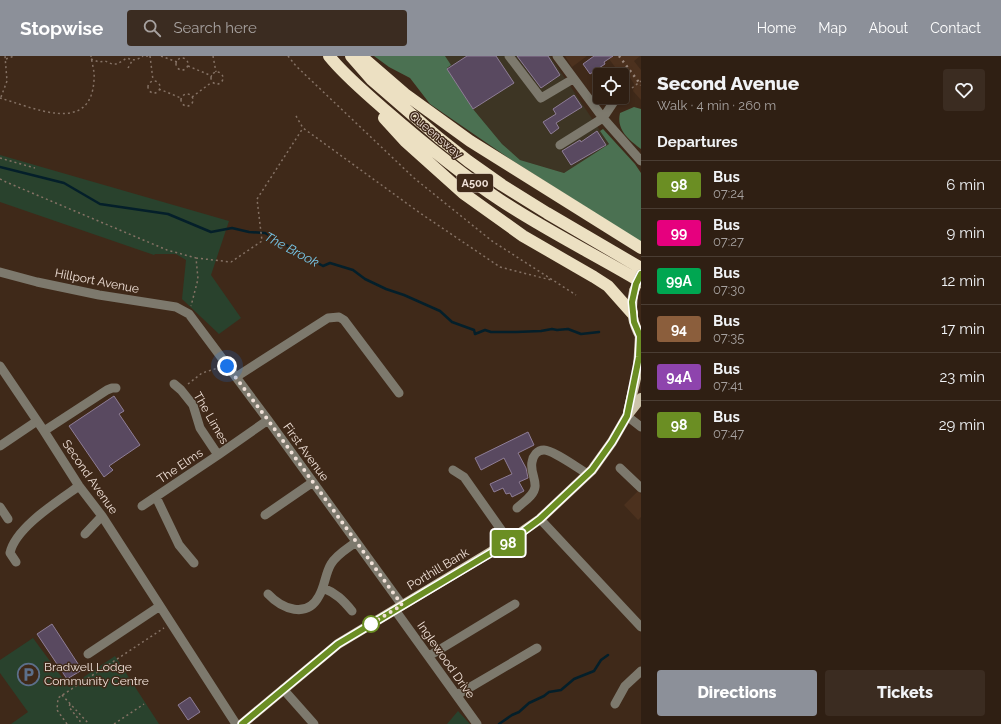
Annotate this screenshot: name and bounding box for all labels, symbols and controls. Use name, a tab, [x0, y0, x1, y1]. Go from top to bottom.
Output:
search box	[127, 10, 407, 46]
text: Stopwise	[20, 17, 103, 39]
icon: search	[141, 17, 163, 39]
text: Search here	[173, 19, 257, 37]
text: Home	[757, 20, 796, 36]
text: Map	[818, 20, 847, 36]
text: About	[869, 20, 908, 36]
text: Contact	[930, 20, 981, 36]
map controls	[593, 68, 629, 104]
button: locate	[593, 68, 629, 104]
button: heart	[943, 69, 985, 111]
text: Second Avenue	[657, 72, 799, 94]
text: Walk · 4 min · 260 m	[657, 98, 776, 113]
street label: Queensway	[406, 109, 466, 162]
text: Departures	[657, 133, 738, 151]
text: Bus	[713, 168, 740, 186]
road number: A500	[457, 174, 493, 192]
text: 6 min	[946, 176, 985, 194]
text: 98	[671, 177, 687, 193]
text: 07:24	[713, 186, 744, 201]
text: Bus	[713, 216, 740, 234]
text: 9 min	[947, 224, 985, 242]
text: 99	[671, 225, 687, 241]
water label: The Brook	[262, 229, 322, 270]
text: 07:27	[713, 234, 744, 249]
text: Bus	[713, 264, 740, 282]
street label: Hillport Avenue	[54, 266, 140, 296]
text: 12 min	[941, 272, 985, 290]
text: 99A	[666, 273, 692, 289]
text: 07:30	[713, 282, 745, 297]
text: Bus	[713, 312, 740, 330]
text: 17 min	[941, 320, 985, 338]
text: 94	[671, 321, 687, 337]
text: 07:35	[713, 330, 744, 345]
your location	[217, 356, 237, 376]
text: Bus	[713, 360, 740, 378]
text: 23 min	[940, 368, 985, 386]
text: 94A	[666, 369, 692, 385]
text: 07:41	[713, 378, 743, 393]
street label: The Limes	[190, 389, 232, 447]
text: Bus	[713, 408, 740, 426]
text: 29 min	[939, 416, 985, 434]
text: 98	[671, 417, 687, 433]
street label: First Avenue	[280, 420, 332, 484]
text: 07:47	[713, 426, 744, 441]
street label: Second Avenue	[59, 437, 121, 517]
street label: The Elms	[155, 446, 206, 486]
line badge: 98	[490, 530, 526, 556]
text: 98	[500, 535, 516, 551]
street label: Porthill Bank	[405, 545, 472, 593]
unlabelled marker	[362, 615, 380, 633]
street label: Inglewood Drive	[414, 619, 478, 701]
place label: Bradwell Lodge Community Centre	[44, 660, 149, 688]
parking icon: Bradwell Lodge Community Centre	[16, 661, 42, 687]
button: Directions	[657, 670, 817, 716]
button: Tickets	[825, 670, 985, 716]

